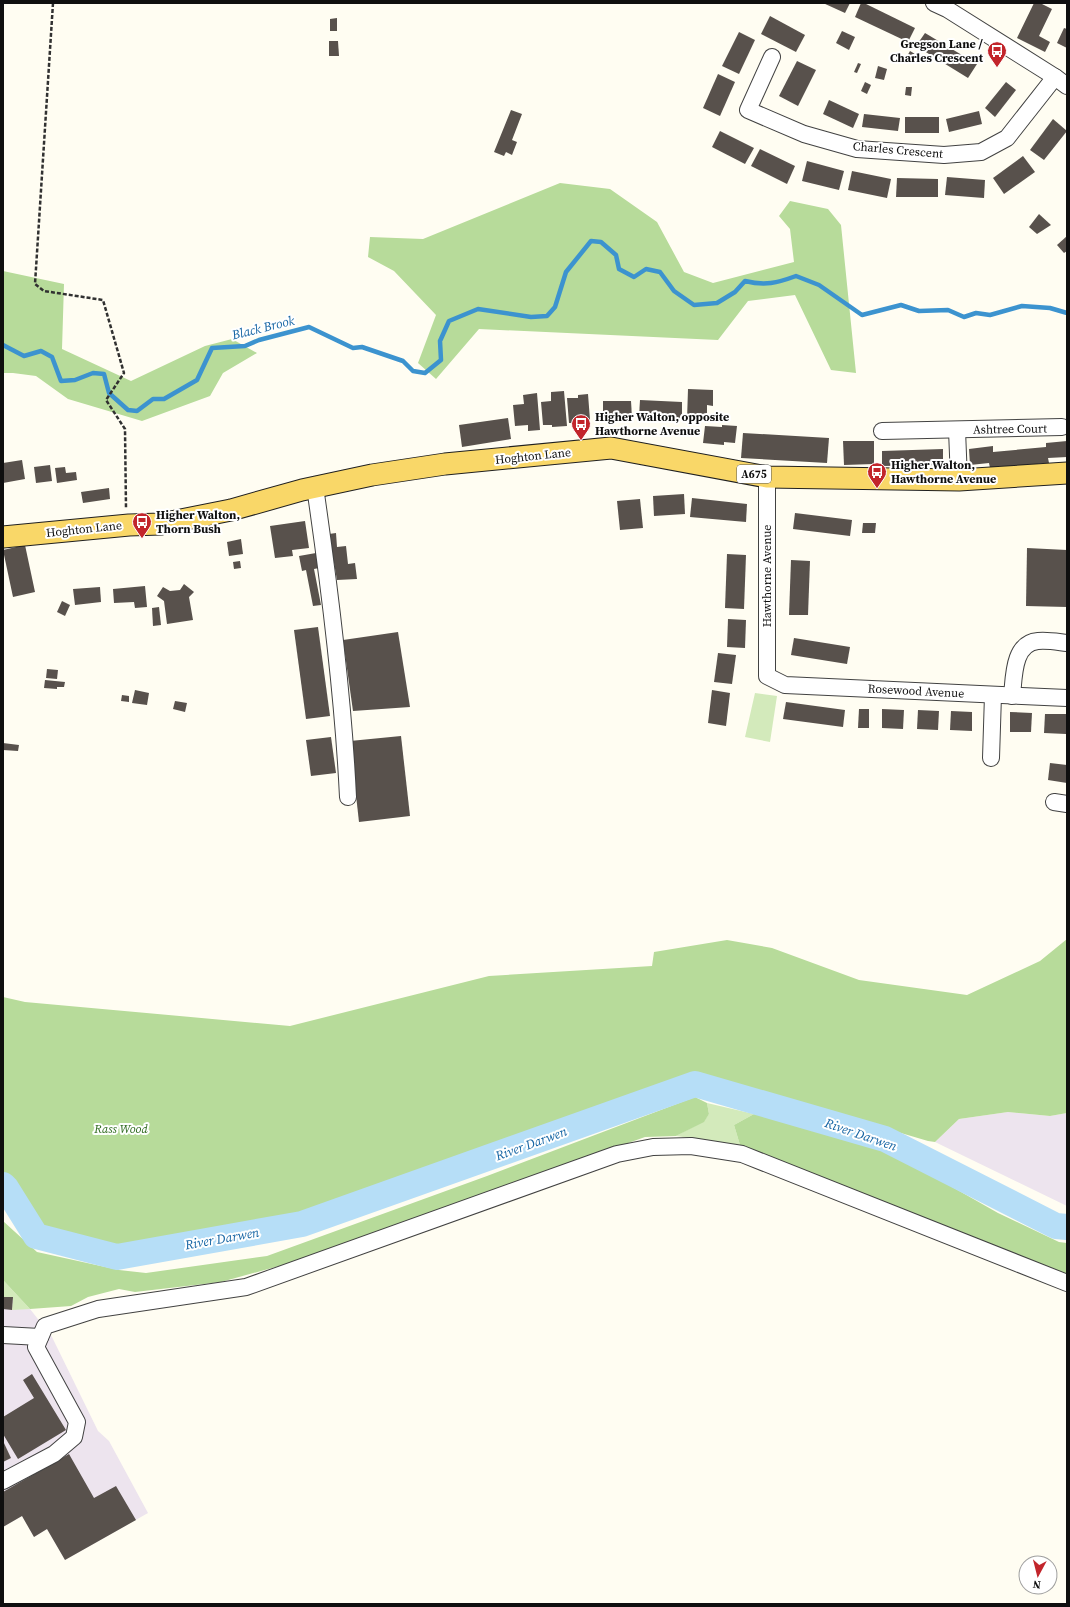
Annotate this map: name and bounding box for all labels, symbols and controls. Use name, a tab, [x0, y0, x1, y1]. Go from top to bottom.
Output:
place label: Gregson Lane / Charles Crescent	[890, 36, 984, 66]
bus stop icon: Gregson Lane / Charles Crescent	[986, 40, 1008, 68]
street label: Charles Crescent	[852, 138, 944, 162]
water label: Black Brook	[229, 311, 297, 344]
place label: Higher Walton, opposite Hawthorne Avenue	[595, 409, 729, 439]
bus stop icon: Higher Walton, opposite Hawthorne Avenue	[570, 413, 592, 441]
street label: Ashtree Court	[973, 420, 1047, 438]
street label: Hoghton Lane	[494, 444, 572, 468]
place label: Higher Walton, Hawthorne Avenue	[891, 457, 996, 487]
bus stop icon: Higher Walton, Hawthorne Avenue	[866, 461, 888, 489]
road number: A675	[737, 465, 771, 483]
place label: Higher Walton, Thorn Bush	[156, 507, 240, 537]
bus stop icon: Higher Walton, Thorn Bush	[131, 511, 153, 539]
street label: Hoghton Lane	[45, 517, 123, 541]
street label: Hawthorne Avenue	[759, 525, 775, 627]
street label: Rosewood Avenue	[867, 680, 965, 702]
water label: River Darwen	[822, 1114, 900, 1155]
park label: Rass Wood	[93, 1121, 148, 1137]
water label: River Darwen	[492, 1122, 570, 1165]
water label: River Darwen	[183, 1223, 261, 1254]
north arrow	[1018, 1555, 1058, 1595]
text: N	[1032, 1576, 1042, 1592]

